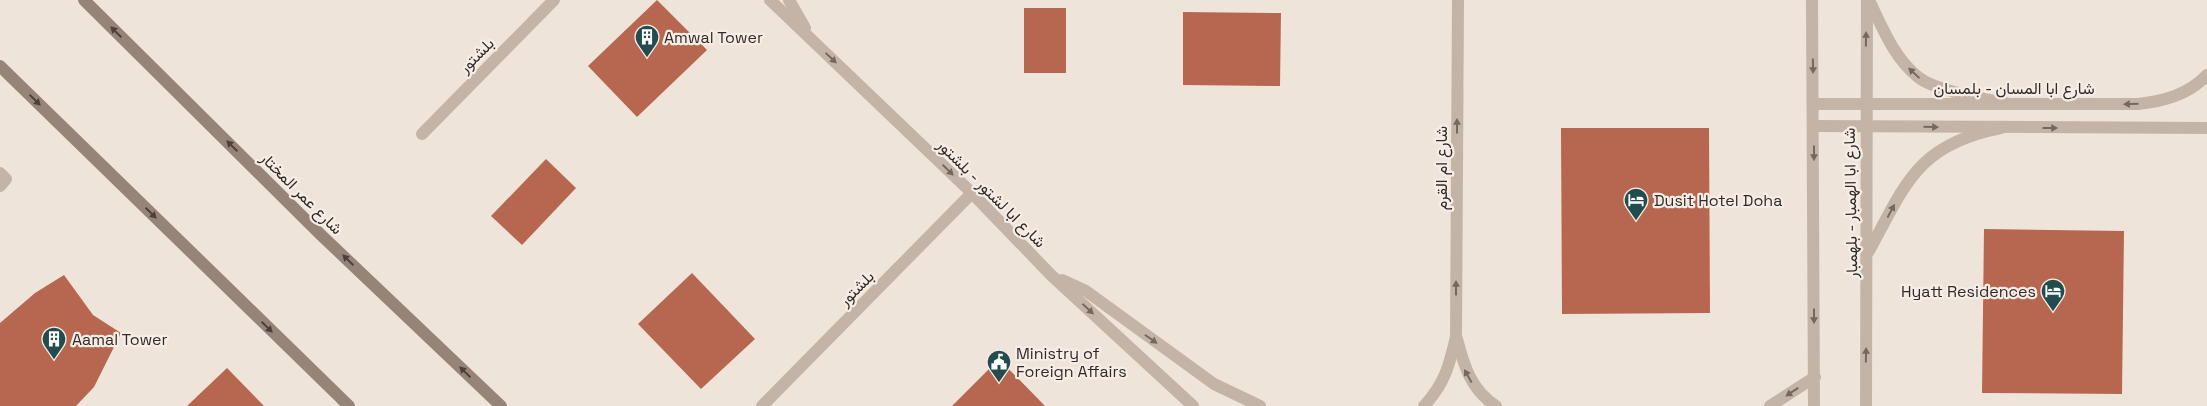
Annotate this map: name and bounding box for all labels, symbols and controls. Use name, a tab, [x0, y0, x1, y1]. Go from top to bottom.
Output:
building icon: Amwal Tower	[634, 24, 660, 58]
one-way arrow	[111, 26, 123, 38]
place label: Amwal Tower	[664, 27, 763, 48]
one-way arrow	[1863, 30, 1871, 46]
street label: بلشتور	[453, 33, 499, 78]
one-way arrow	[824, 52, 836, 64]
one-way arrow	[1809, 58, 1817, 74]
one-way arrow	[1908, 67, 1920, 79]
street label: شارع ابا المسان - بلمسان	[1933, 78, 2095, 100]
one-way arrow	[29, 94, 41, 106]
one-way arrow	[2123, 100, 2139, 108]
one-way arrow	[1453, 117, 1461, 133]
one-way arrow	[1923, 123, 1939, 131]
one-way arrow	[2042, 124, 2058, 132]
street label: شارع ام القرم	[1431, 126, 1453, 210]
street label: شارع ابا الهمبار - بلهمبار	[1839, 128, 1863, 279]
street label: شارع ابا لشتور - بلشتور	[931, 134, 1051, 253]
one-way arrow	[226, 141, 238, 153]
one-way arrow	[1810, 145, 1818, 161]
street label: شارع عمر المختار	[255, 147, 347, 240]
one-way arrow	[942, 164, 954, 176]
hotel icon: Dusit Hotel Doha	[1623, 187, 1649, 221]
place label: Dusit Hotel Doha	[1654, 190, 1782, 211]
one-way arrow	[1887, 203, 1895, 218]
one-way arrow	[145, 207, 157, 219]
one-way arrow	[342, 254, 354, 266]
street label: بلشتور	[833, 266, 879, 311]
hotel icon: Hyatt Residences	[2040, 278, 2066, 312]
one-way arrow	[1452, 280, 1460, 296]
place label: Hyatt Residences	[1901, 281, 2036, 302]
one-way arrow	[1082, 303, 1094, 315]
one-way arrow	[1810, 308, 1818, 324]
one-way arrow	[261, 321, 273, 333]
building icon: Aamal Tower	[41, 326, 67, 360]
place label: Aamal Tower	[72, 329, 168, 350]
one-way arrow	[1144, 334, 1157, 344]
place label: Ministry of Foreign Affairs	[1016, 343, 1127, 382]
one-way arrow	[1862, 347, 1870, 363]
public building icon: Ministry of Foreign Affairs	[986, 349, 1012, 383]
one-way arrow	[460, 366, 472, 378]
one-way arrow	[1464, 370, 1473, 383]
one-way arrow	[1786, 387, 1799, 396]

